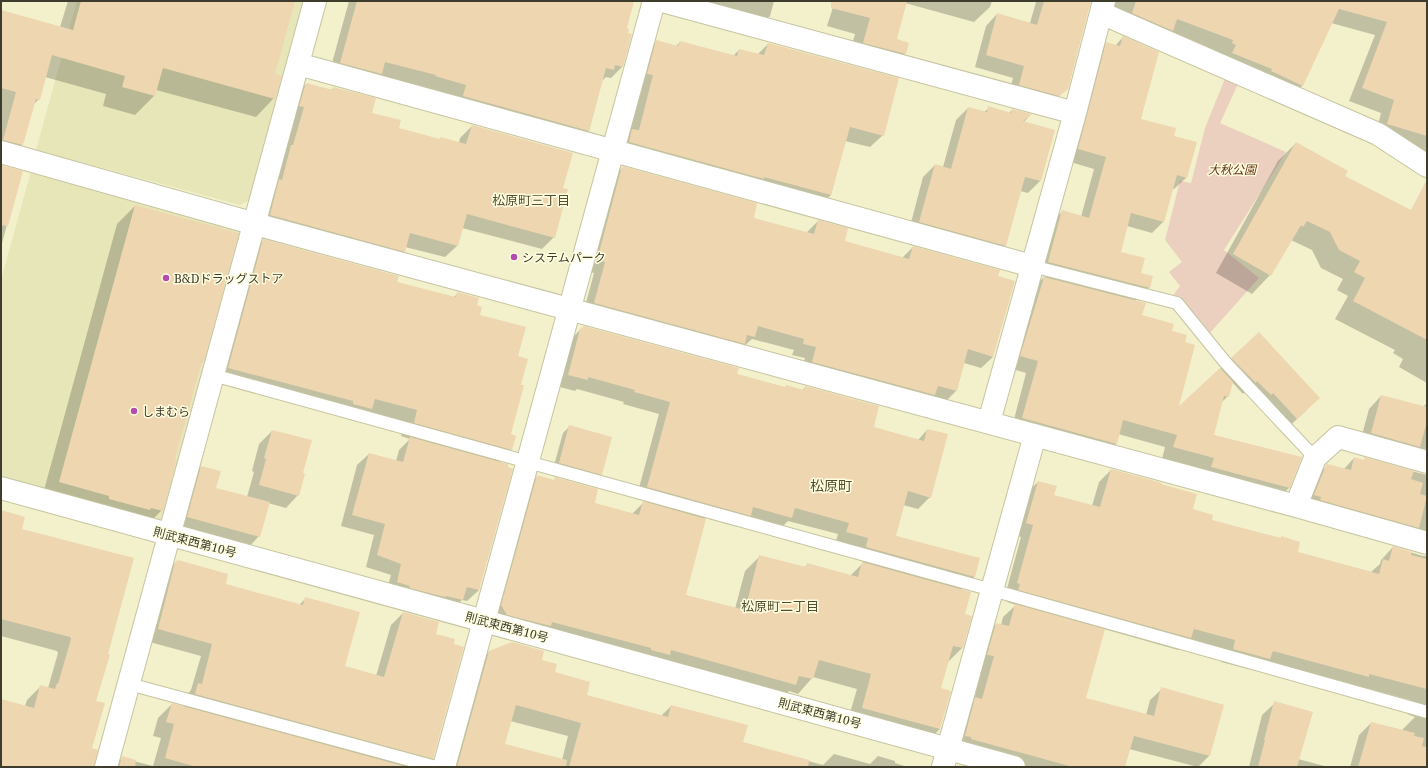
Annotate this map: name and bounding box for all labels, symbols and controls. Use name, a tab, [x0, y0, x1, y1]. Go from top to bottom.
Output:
park label: 大秋公園	[1208, 161, 1258, 178]
district label: 松原町三丁目	[492, 191, 570, 209]
place label: システムパーク	[522, 249, 606, 266]
marker: システムパーク	[509, 252, 519, 262]
place label: B&Dドラッグストア	[174, 270, 283, 287]
marker: B&Dドラッグストア	[161, 273, 171, 283]
place label: しまむら	[142, 403, 190, 420]
marker: しまむら	[129, 406, 139, 416]
district label: 松原町	[810, 476, 852, 495]
street label: 則武東西第10号	[152, 523, 238, 561]
district label: 松原町二丁目	[741, 597, 819, 615]
street label: 則武東西第10号	[464, 608, 550, 646]
street label: 則武東西第10号	[777, 694, 863, 732]

